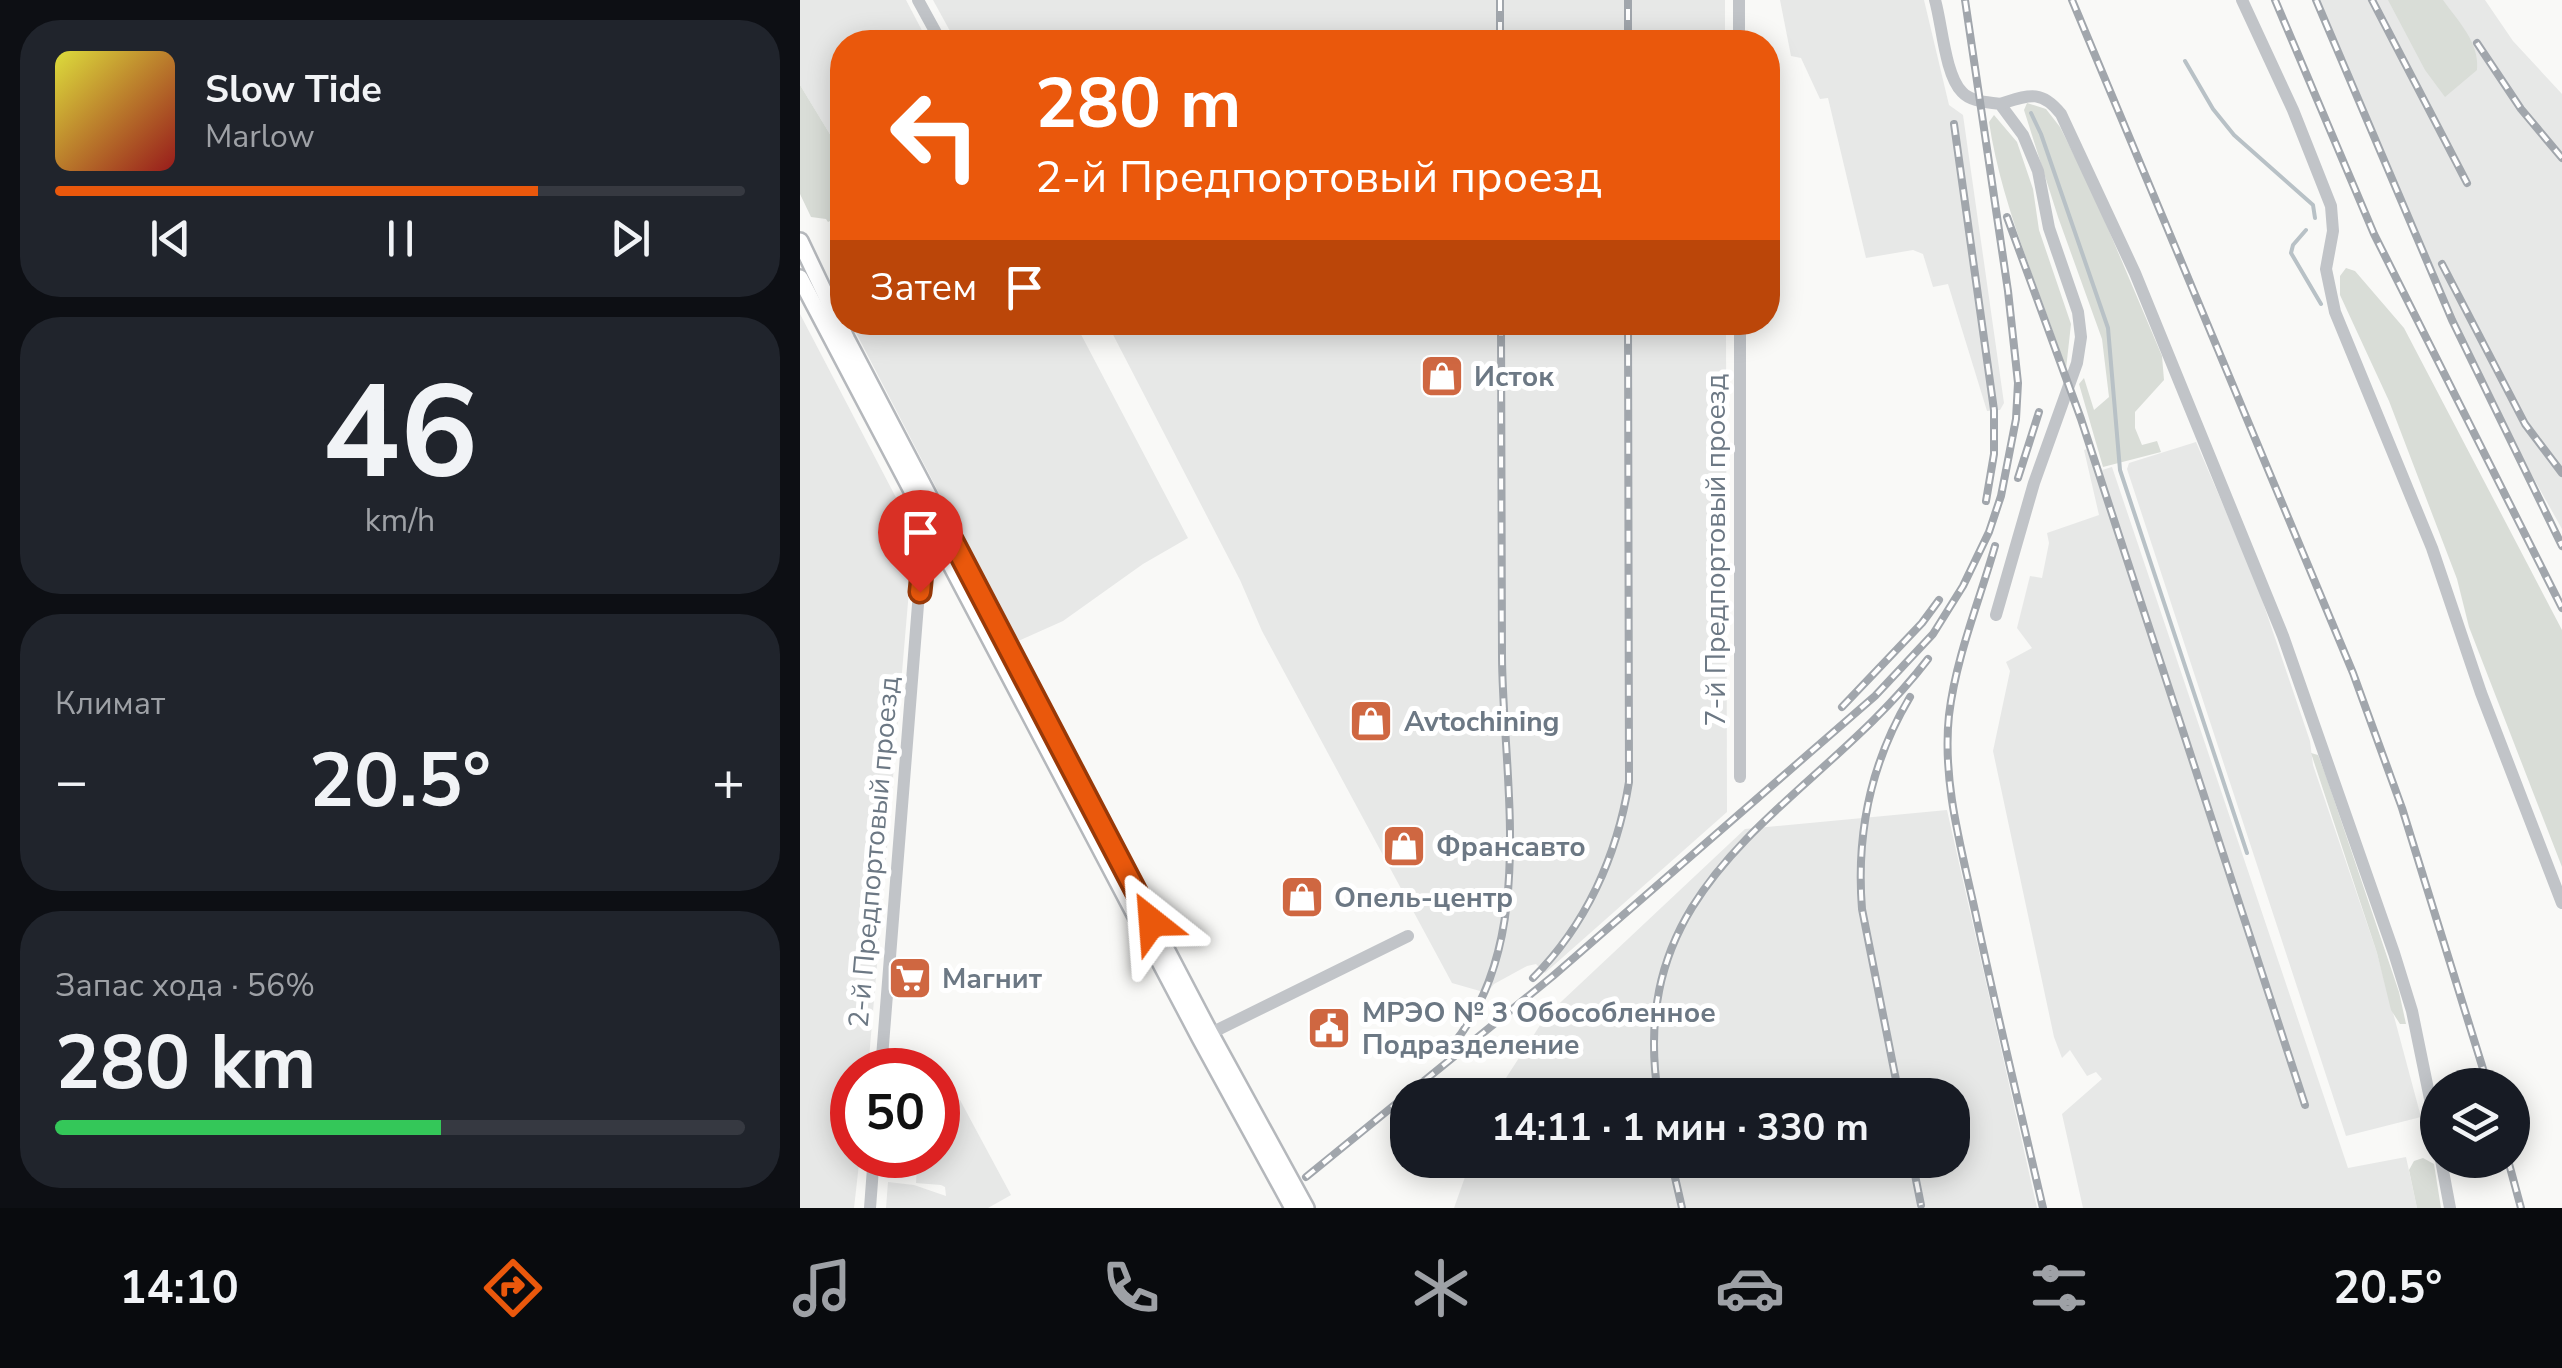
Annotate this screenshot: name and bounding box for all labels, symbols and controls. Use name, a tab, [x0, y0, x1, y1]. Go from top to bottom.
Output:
text: 280 m	[1035, 56, 1241, 152]
text: Slow Tide	[205, 64, 382, 115]
icon: left	[870, 70, 1000, 200]
text: Marlow	[205, 115, 315, 158]
text: 2-й Предпортовый проезд	[1035, 147, 1602, 208]
icon: previous	[143, 211, 198, 266]
icon: pause	[373, 211, 428, 266]
icon: next	[603, 211, 658, 266]
icon: arrive	[997, 260, 1052, 315]
text: Затем	[870, 262, 977, 313]
text: 46	[322, 345, 478, 522]
shop icon: Исток	[1419, 353, 1465, 399]
place label: Исток	[1474, 358, 1554, 396]
street label: 7-й Предпортовый проезд	[1697, 374, 1735, 726]
pin	[878, 490, 963, 593]
text: km/h	[365, 499, 435, 542]
icon: arrive	[893, 505, 948, 560]
street label: 2-й Предпортовый проезд	[840, 675, 908, 1029]
text: Климат	[55, 682, 165, 725]
shop icon: Avtochining	[1348, 698, 1394, 744]
place label: Avtochining	[1404, 703, 1560, 741]
text: 20.5°	[309, 730, 491, 832]
text: −	[55, 744, 88, 819]
text: +	[712, 744, 745, 819]
shop icon: Франсавто	[1381, 823, 1427, 869]
place label: Франсавто	[1436, 828, 1586, 866]
position arrow	[1100, 870, 1204, 974]
shop icon: Опель-центр	[1279, 874, 1325, 920]
place label: Опель-центр	[1334, 879, 1513, 917]
supermarket icon: Магнит	[887, 955, 933, 1001]
place label: Магнит	[942, 960, 1043, 998]
text: Запас хода · 56%	[55, 964, 315, 1007]
place label: МРЭО № 3 Обособленное Подразделение	[1362, 994, 1716, 1064]
public building icon: МРЭО № 3 Обособленное Подразделение	[1306, 1005, 1352, 1051]
text: 280 km	[55, 1012, 316, 1114]
speed limit sign: 50	[830, 1048, 960, 1178]
map controls	[2420, 1068, 2530, 1178]
button: layers	[2420, 1068, 2530, 1178]
text: 14:11 · 1 мин · 330 m	[1491, 1102, 1869, 1153]
icon: directions	[478, 1253, 548, 1323]
icon: music	[787, 1253, 857, 1323]
icon: phone	[1096, 1253, 1166, 1323]
icon: climate	[1406, 1253, 1476, 1323]
icon: car	[1715, 1253, 1785, 1323]
icon: filters	[2024, 1253, 2094, 1323]
text: 14:10	[120, 1258, 239, 1319]
text: 20.5°	[2333, 1258, 2442, 1319]

